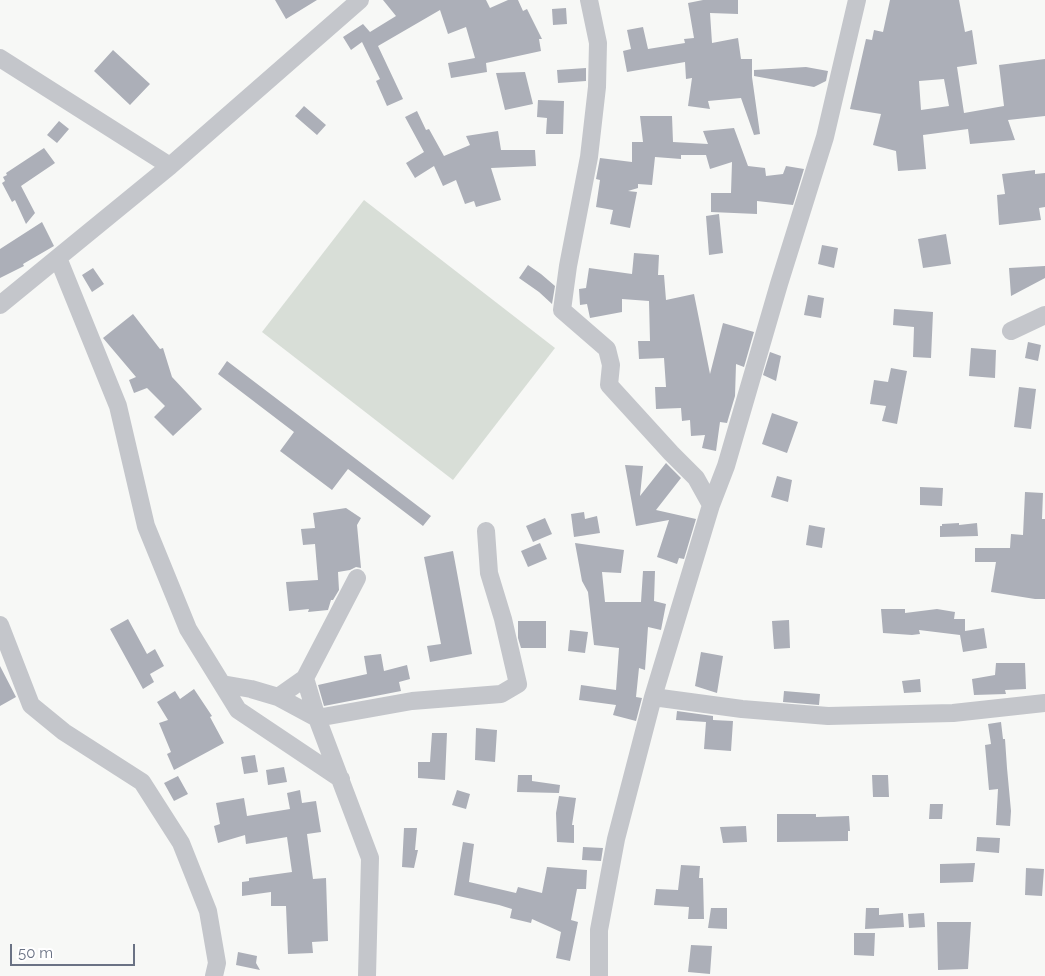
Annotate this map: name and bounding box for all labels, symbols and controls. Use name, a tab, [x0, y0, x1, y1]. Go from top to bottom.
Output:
scale bar	[12, 934, 138, 966]
text: 50 m	[18, 944, 53, 962]

